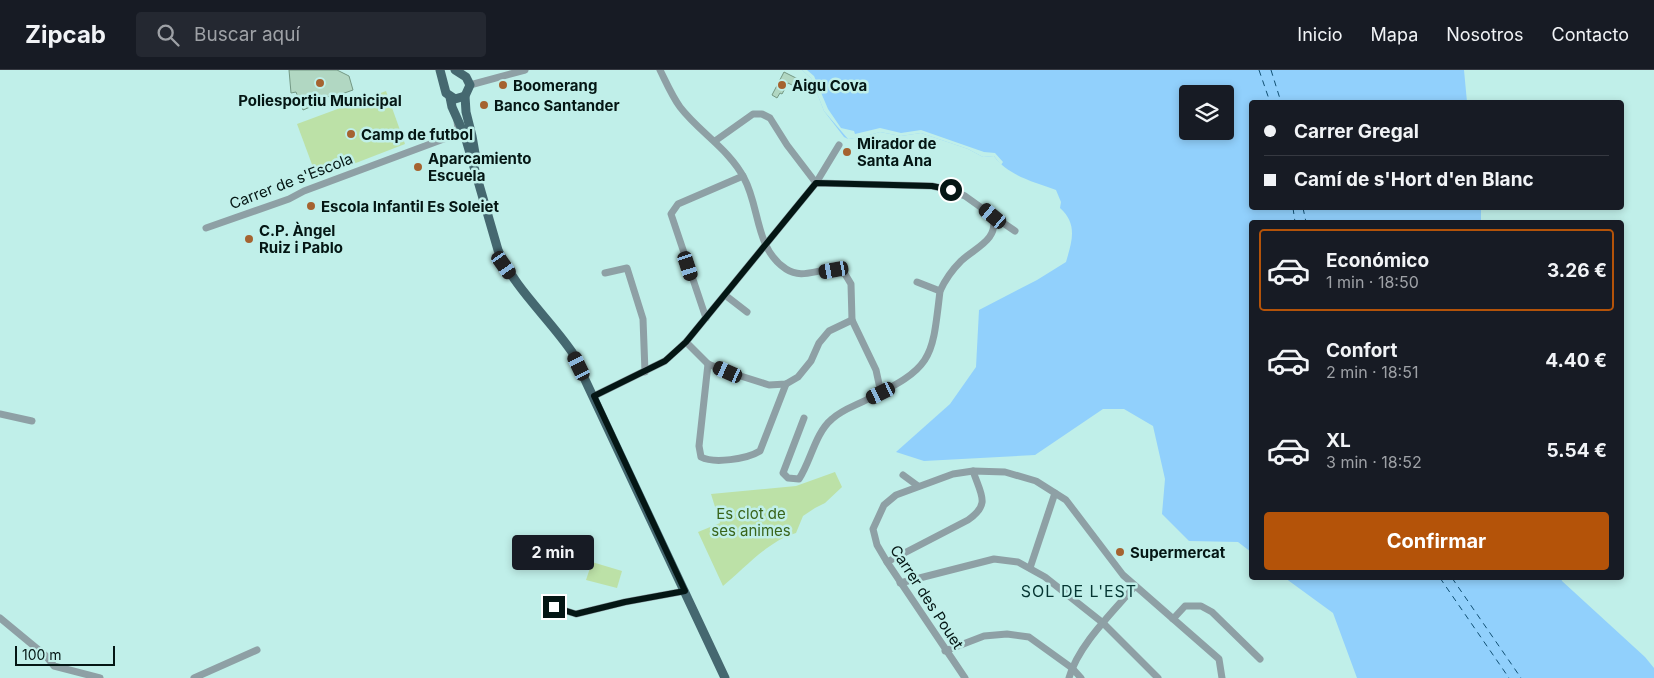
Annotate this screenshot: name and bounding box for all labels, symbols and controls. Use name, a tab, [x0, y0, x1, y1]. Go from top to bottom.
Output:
search box	[136, 12, 486, 57]
text: Zipcab	[25, 20, 106, 49]
icon: search	[154, 21, 182, 49]
text: Buscar aquí	[194, 23, 300, 46]
text: Inicio	[1297, 24, 1343, 45]
text: Mapa	[1371, 24, 1418, 45]
text: Nosotros	[1446, 24, 1524, 45]
text: Contacto	[1552, 24, 1629, 45]
place label: Boomerang	[513, 76, 597, 95]
place label: Aigu Cova	[792, 76, 867, 95]
marker: Poliesportiu Municipal	[314, 77, 326, 89]
marker: Boomerang	[497, 79, 509, 91]
marker: Aigu Cova	[776, 79, 788, 91]
map controls	[1179, 85, 1234, 140]
button: layers	[1179, 85, 1234, 140]
place label: Poliesportiu Municipal	[238, 91, 402, 110]
place label: Banco Santander	[494, 96, 620, 115]
marker: Banco Santander	[478, 99, 490, 111]
text: Carrer Gregal	[1294, 120, 1419, 143]
place label: Camp de futbol	[361, 125, 473, 144]
marker: Camp de futbol	[345, 128, 357, 140]
place label: Mirador de Santa Ana	[857, 134, 936, 170]
marker: Mirador de Santa Ana	[841, 146, 853, 158]
street label: Carrer de s'Escola	[227, 149, 355, 213]
place label: Aparcamiento Escuela	[428, 149, 532, 185]
marker: Aparcamiento Escuela	[412, 161, 424, 173]
text: Camí de s'Hort d'en Blanc	[1294, 168, 1534, 191]
route start	[940, 179, 962, 201]
place label: Escola Infantil Es Soleiet	[321, 197, 499, 216]
marker: Escola Infantil Es Soleiet	[305, 200, 317, 212]
car	[976, 201, 1009, 231]
place label: C.P. Àngel Ruiz i Pablo	[259, 221, 343, 257]
marker: C.P. Àngel Ruiz i Pablo	[243, 233, 255, 245]
car	[489, 248, 518, 282]
icon: car	[1266, 248, 1311, 293]
car	[676, 249, 699, 283]
text: Económico	[1326, 249, 1429, 272]
text: 3.26 €	[1547, 259, 1607, 282]
car	[817, 260, 850, 280]
text: 1 min · 18:50	[1326, 272, 1419, 292]
icon: car	[1266, 338, 1311, 383]
text: Confort	[1326, 339, 1397, 362]
car	[565, 349, 592, 383]
text: 4.40 €	[1545, 349, 1607, 372]
car	[711, 359, 744, 385]
text: 2 min · 18:51	[1326, 362, 1418, 382]
car	[864, 380, 897, 406]
icon: car	[1266, 428, 1311, 473]
text: XL	[1326, 429, 1351, 452]
text: 5.54 €	[1547, 439, 1607, 462]
text: 3 min · 18:52	[1326, 452, 1422, 472]
park label: Es clot de ses animes	[711, 504, 791, 540]
button: Confirmar	[1264, 512, 1609, 570]
callout: 2 min	[513, 534, 595, 570]
street label: Carrer des Pouet	[886, 541, 968, 653]
text: 2 min	[532, 542, 574, 562]
place label: Supermercat	[1130, 543, 1226, 562]
marker: Supermercat	[1114, 546, 1126, 558]
district label: SOL DE L'EST	[1021, 581, 1137, 601]
route end	[543, 596, 565, 618]
scale bar	[15, 643, 115, 666]
text: 100 m	[22, 646, 62, 663]

